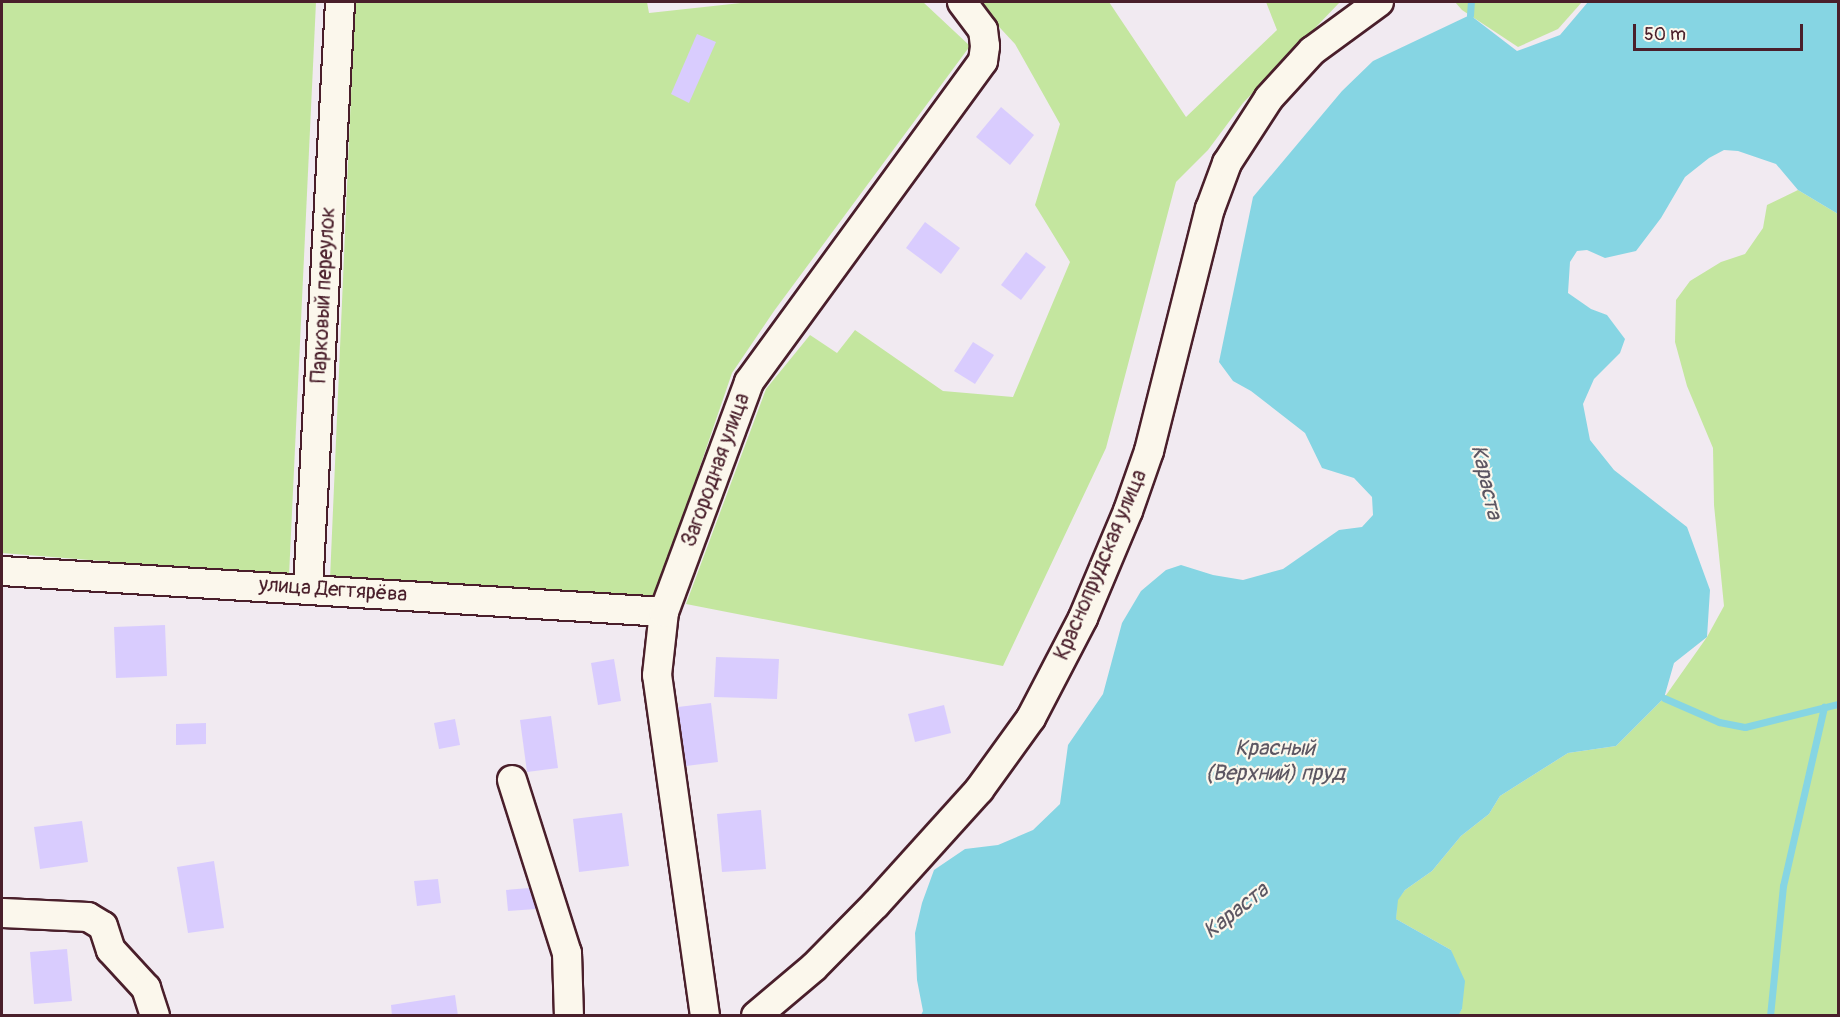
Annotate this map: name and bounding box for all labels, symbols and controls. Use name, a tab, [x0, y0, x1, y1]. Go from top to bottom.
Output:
scale bar	[1636, 12, 1806, 50]
text: 50 m	[1644, 23, 1686, 46]
street label: Парковый переулок	[307, 206, 341, 384]
street label: Загородная улица	[677, 390, 755, 550]
water label: Караста	[1465, 442, 1507, 522]
street label: Краснопрудская улица	[1049, 466, 1153, 664]
street label: улица Дегтярёва	[258, 572, 408, 608]
water label: Красный (Верхний) пруд	[1205, 735, 1345, 786]
water label: Караста	[1198, 877, 1274, 945]

